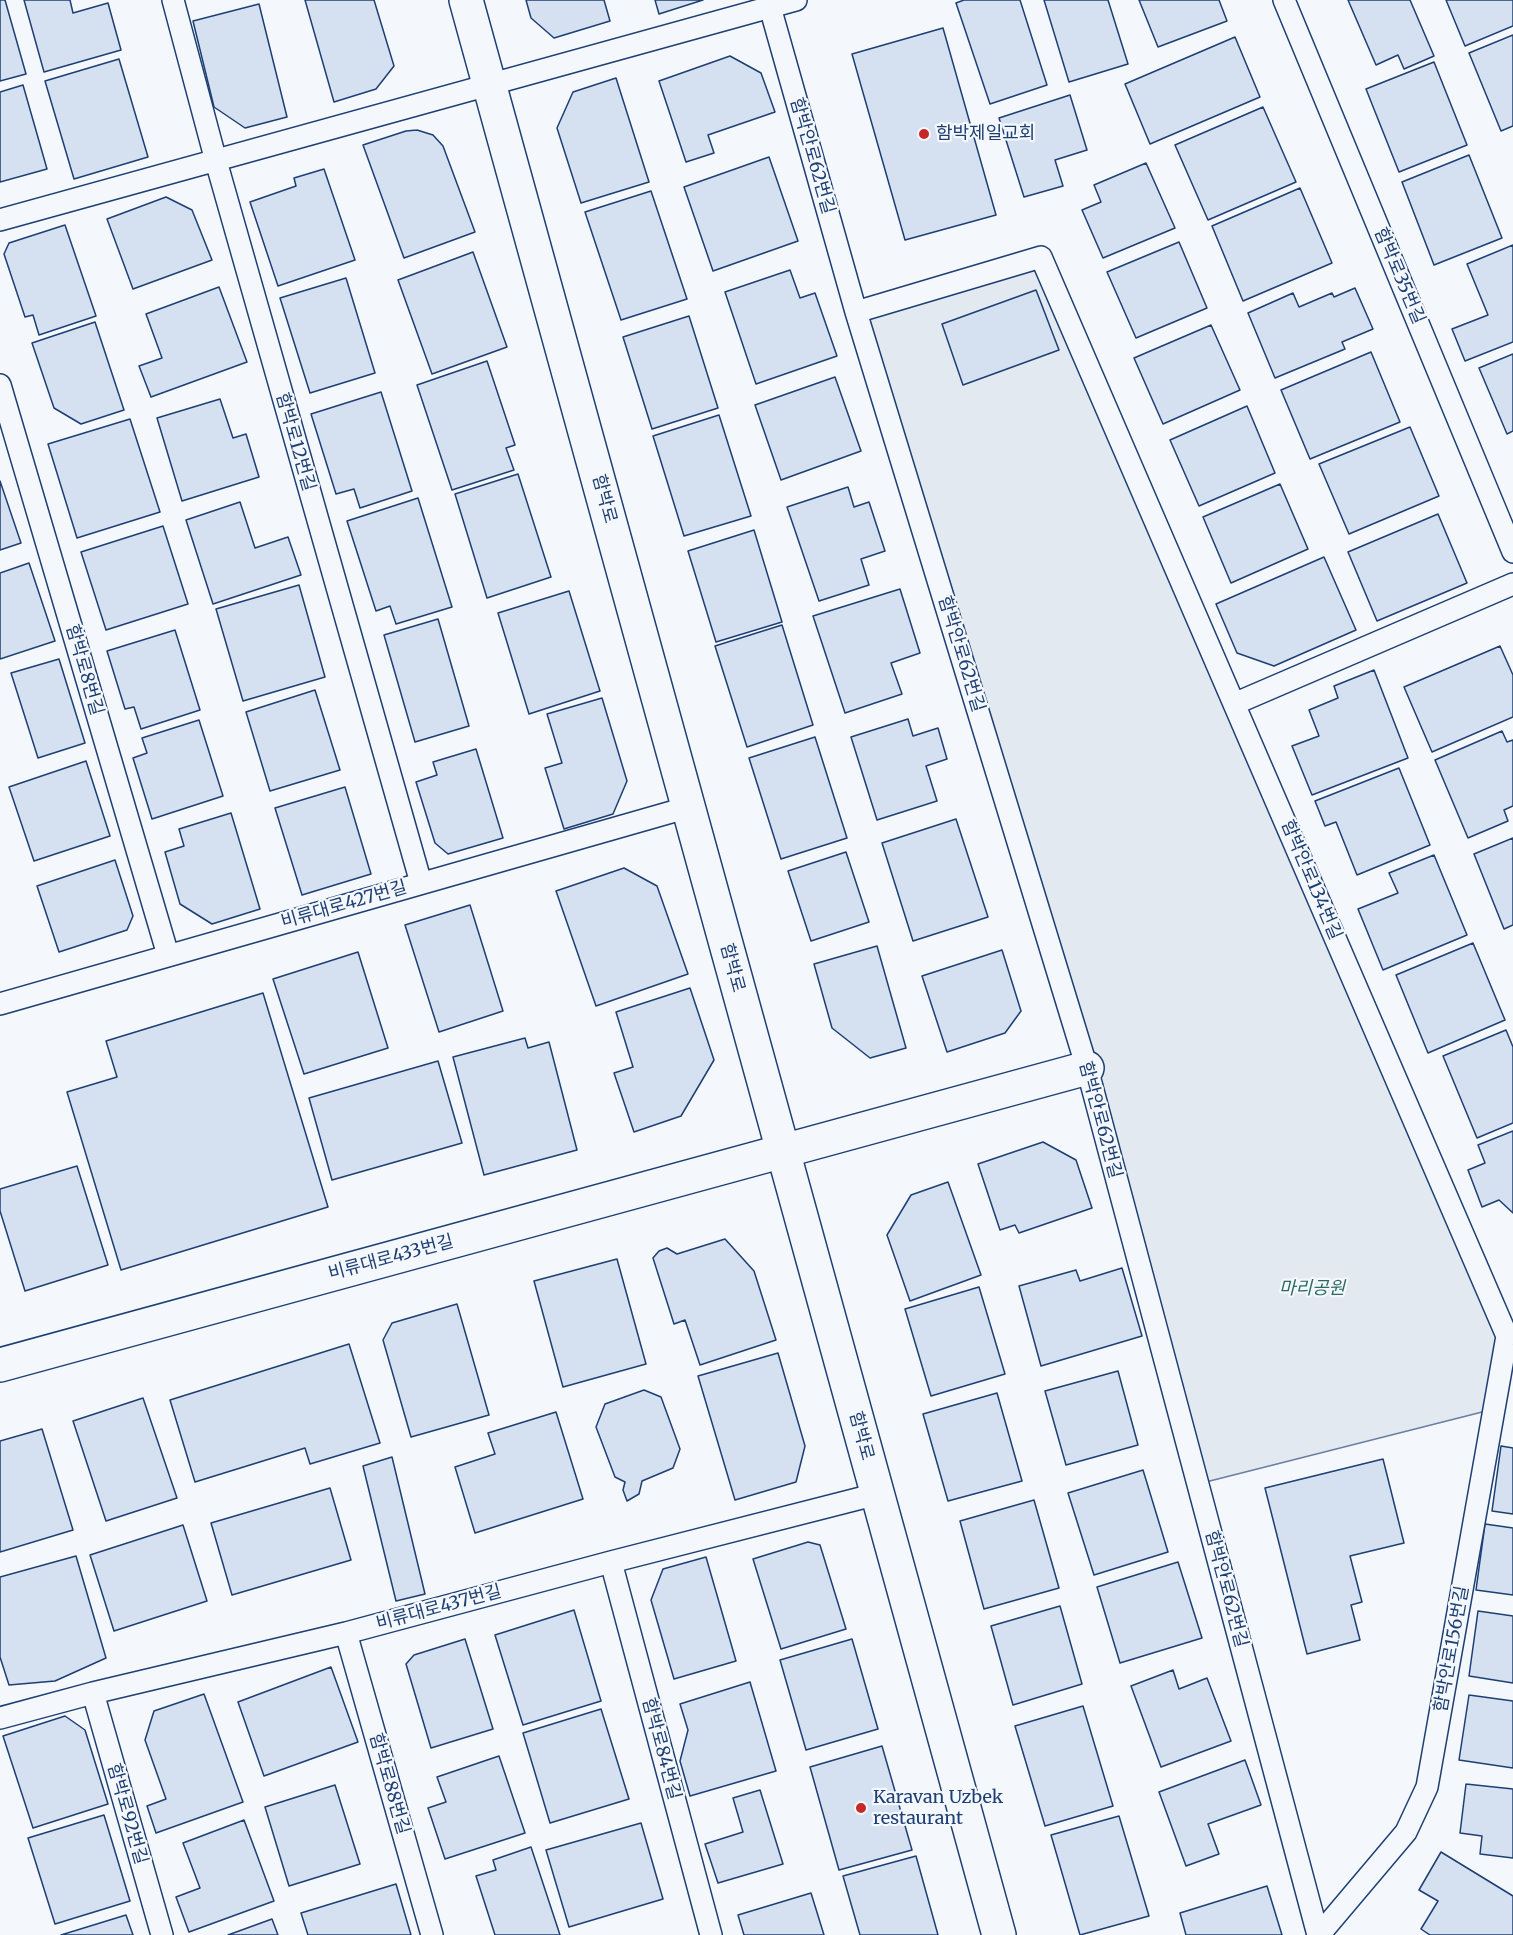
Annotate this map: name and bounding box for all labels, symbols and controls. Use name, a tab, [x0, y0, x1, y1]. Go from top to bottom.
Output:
street label: 함박안로62번길	[785, 95, 839, 217]
place label: 함박제일교회	[936, 123, 1035, 145]
marker: 함박제일교회	[917, 127, 931, 141]
street label: 함박로35번길	[1369, 225, 1429, 327]
street label: 함박로12번길	[271, 390, 319, 494]
street label: 함박로	[587, 472, 621, 526]
street label: 함박안로62번길	[933, 593, 989, 715]
street label: 함박로8번길	[61, 622, 107, 718]
street label: 함박안로134번길	[1276, 817, 1346, 943]
street label: 비류대로427번길	[279, 877, 409, 933]
street label: 함박로	[715, 941, 749, 995]
street label: 함박안로62번길	[1074, 1059, 1126, 1181]
street label: 비류대로433번길	[326, 1231, 456, 1285]
park label: 마리공원	[1279, 1278, 1345, 1300]
street label: 함박로	[844, 1409, 878, 1463]
street label: 함박안로62번길	[1200, 1528, 1252, 1650]
street label: 비류대로437번길	[374, 1581, 504, 1635]
street label: 함박안로156번길	[1430, 1584, 1474, 1714]
street label: 함박로84번길	[637, 1696, 685, 1802]
street label: 함박로88번길	[364, 1731, 414, 1837]
street label: 함박로92번길	[102, 1761, 152, 1867]
place label: Karavan Uzbek restaurant	[873, 1787, 1003, 1830]
marker: Karavan Uzbek restaurant	[854, 1801, 868, 1815]

